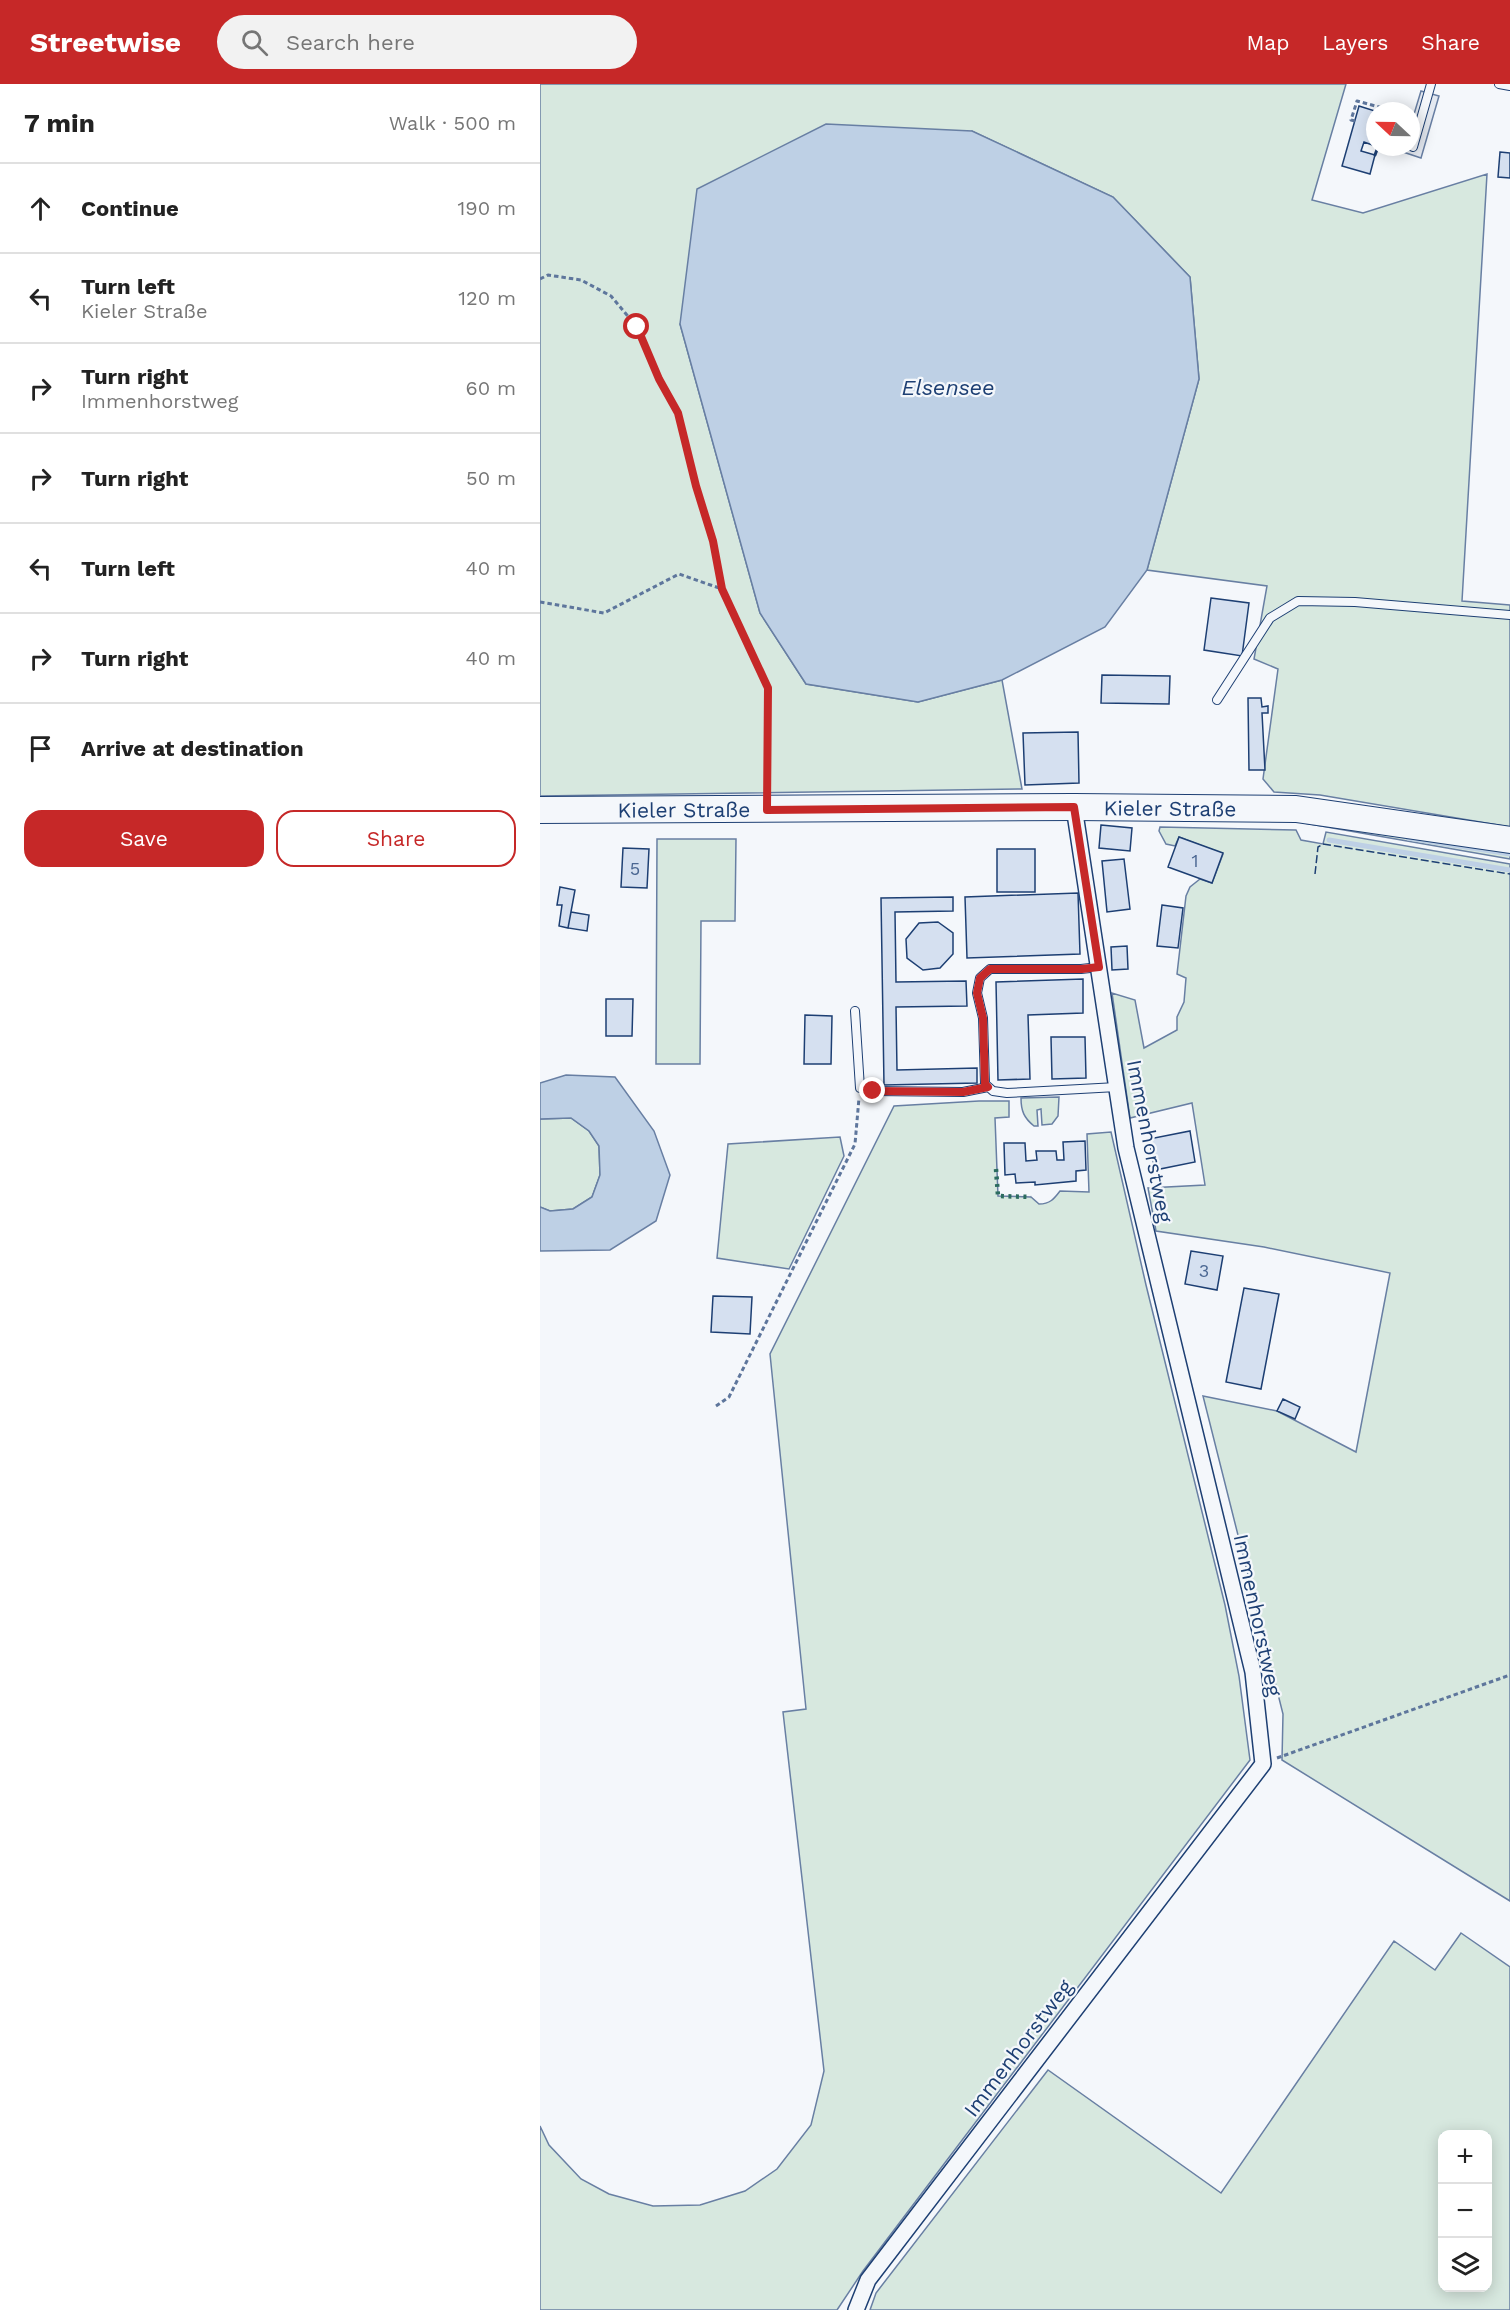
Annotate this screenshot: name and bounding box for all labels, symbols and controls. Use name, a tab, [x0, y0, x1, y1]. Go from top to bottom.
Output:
search box	[217, 15, 637, 69]
text: Streetwise	[30, 26, 181, 59]
icon: search	[238, 26, 271, 59]
text: Search here	[286, 30, 415, 55]
text: Map	[1246, 30, 1289, 55]
text: Layers	[1322, 30, 1388, 55]
text: Share	[1421, 30, 1480, 55]
north arrow	[1366, 102, 1420, 156]
text: 7 min	[24, 108, 95, 138]
text: Walk · 500 m	[389, 111, 516, 135]
icon: ahead	[24, 192, 57, 225]
text: Continue	[81, 196, 179, 221]
text: 190 m	[458, 196, 516, 220]
text: Turn left	[81, 274, 175, 299]
icon: left	[24, 282, 57, 315]
text: 120 m	[458, 286, 516, 310]
text: Kieler Straße	[81, 299, 207, 323]
route start	[623, 313, 649, 339]
text: Turn right	[81, 364, 188, 389]
icon: right	[24, 372, 57, 405]
water label: Elsensee	[901, 375, 995, 400]
text: 60 m	[466, 376, 516, 400]
text: Immenhorstweg	[81, 389, 238, 413]
icon: right	[24, 462, 57, 495]
text: Turn right	[81, 466, 188, 491]
text: 50 m	[466, 466, 516, 490]
icon: left	[24, 552, 57, 585]
text: Turn left	[81, 556, 175, 581]
text: 40 m	[465, 556, 516, 580]
icon: right	[24, 642, 57, 675]
text: Turn right	[81, 646, 188, 671]
text: 40 m	[465, 646, 516, 670]
icon: arrive	[24, 732, 57, 765]
text: Arrive at destination	[81, 736, 304, 761]
street label: Kieler Straße	[1103, 795, 1237, 821]
street label: Kieler Straße	[617, 796, 751, 822]
button: Save	[24, 810, 264, 867]
button: Share	[276, 810, 516, 867]
house number: 1	[1191, 850, 1199, 871]
house number: 5	[630, 858, 640, 879]
street label: Immenhorstweg	[1122, 1057, 1178, 1225]
route end	[859, 1077, 885, 1103]
house number: 3	[1199, 1260, 1209, 1281]
street label: Immenhorstweg	[1229, 1532, 1288, 1699]
street label: Immenhorstweg	[958, 1974, 1078, 2122]
map controls	[1438, 2130, 1492, 2292]
button: +	[1438, 2130, 1492, 2184]
button: −	[1438, 2184, 1492, 2238]
button: layers	[1438, 2238, 1492, 2292]

